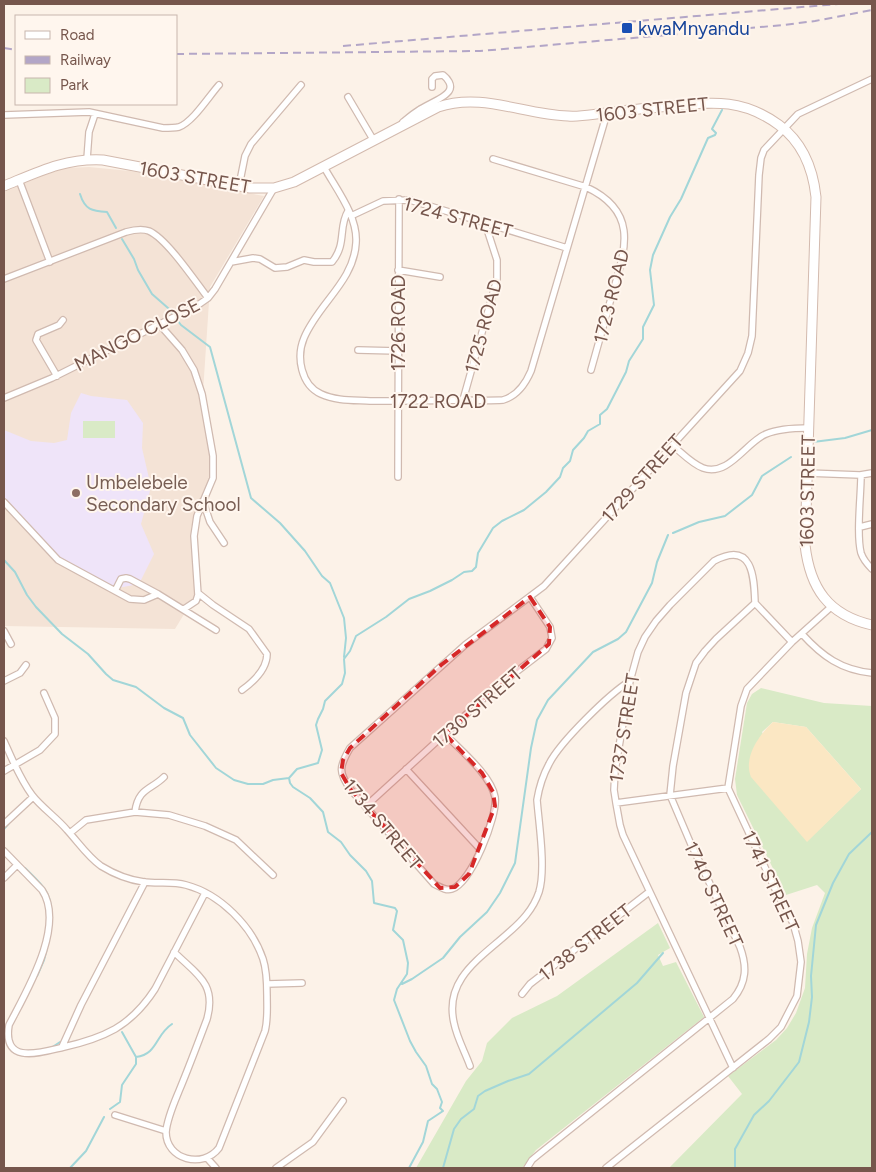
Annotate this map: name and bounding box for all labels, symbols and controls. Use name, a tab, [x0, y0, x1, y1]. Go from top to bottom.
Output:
legend	[15, 15, 178, 105]
place label: kwaMnyandu	[638, 17, 750, 40]
marker: kwaMnyandu	[620, 21, 634, 35]
text: Road	[60, 26, 95, 44]
text: Railway	[60, 51, 111, 69]
text: Park	[60, 76, 89, 94]
street label: 1603 STREET	[595, 92, 710, 127]
street label: 1603 STREET	[137, 156, 253, 199]
street label: 1724 STREET	[401, 192, 516, 243]
street label: 1723 ROAD	[589, 247, 634, 346]
street label: 1726 ROAD	[387, 275, 410, 371]
street label: 1725 ROAD	[460, 276, 507, 376]
street label: MANGO CLOSE	[70, 293, 204, 376]
street label: 1722 ROAD	[390, 390, 486, 413]
street label: 1729 STREET	[597, 429, 688, 527]
street label: 1603 STREET	[795, 434, 820, 548]
place label: Umbelebele Secondary School	[86, 471, 241, 516]
marker: Umbelebele Secondary School	[70, 487, 82, 499]
street label: 1730 STREET	[427, 662, 528, 753]
street label: 1737 STREET	[605, 671, 645, 784]
street label: 1734 STREET	[338, 774, 428, 875]
street label: 1741 STREET	[737, 827, 804, 936]
street label: 1740 STREET	[679, 838, 748, 951]
street label: 1738 STREET	[534, 899, 637, 986]

